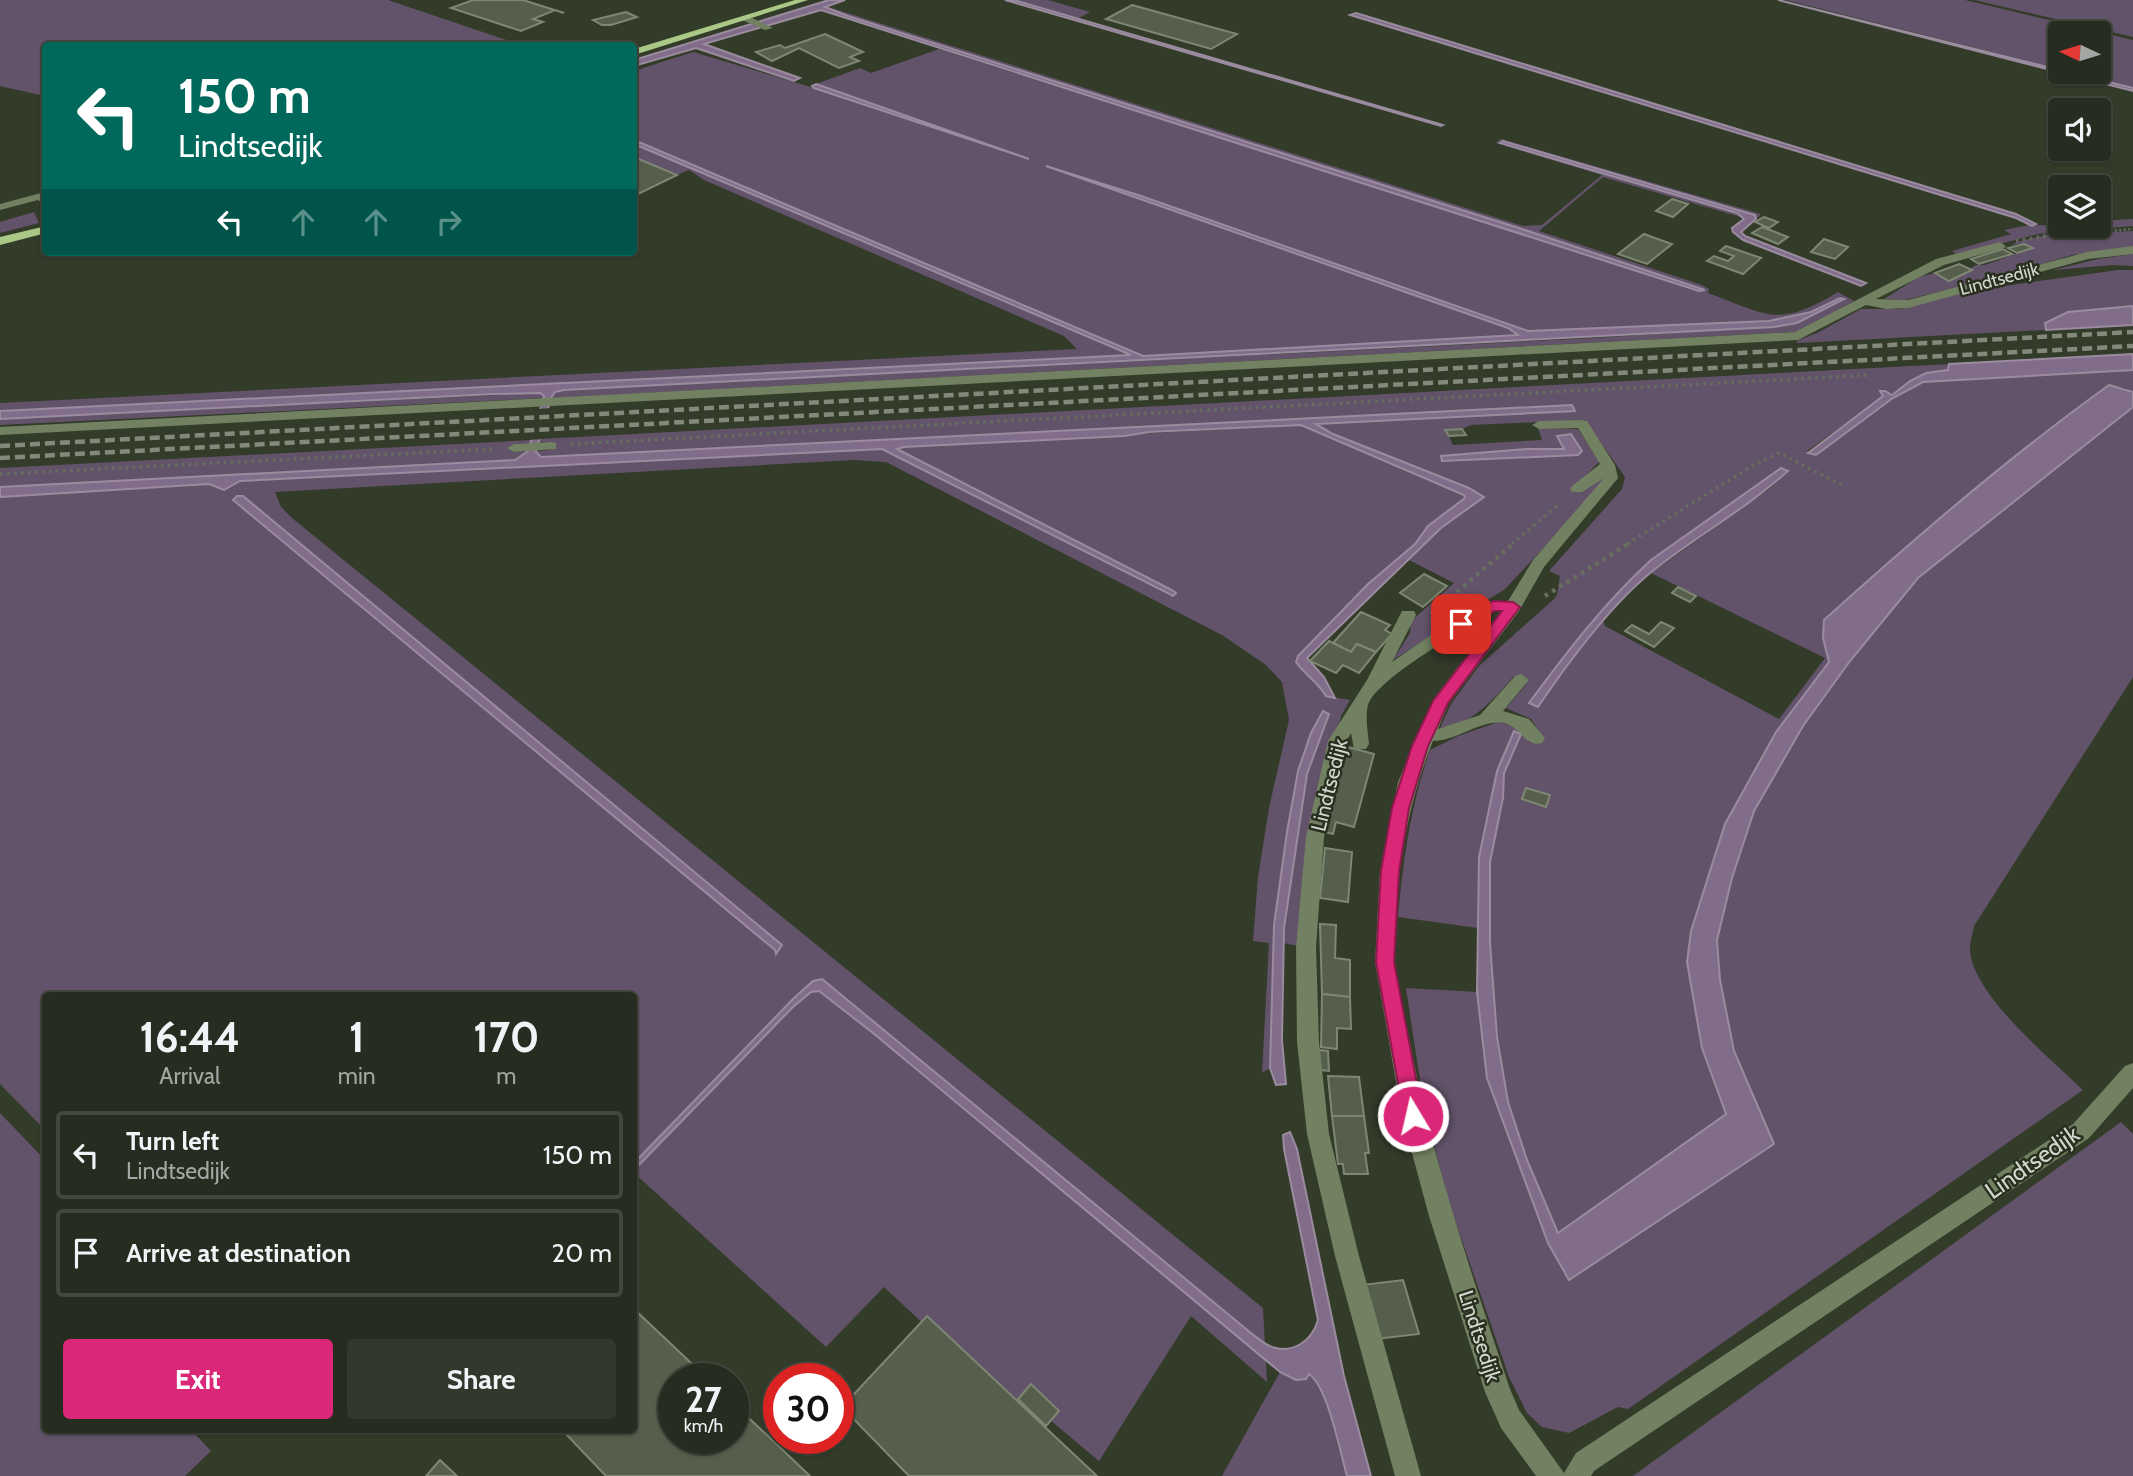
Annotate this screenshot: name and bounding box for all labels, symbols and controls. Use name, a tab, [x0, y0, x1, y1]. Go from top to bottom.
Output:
north arrow	[2048, 21, 2110, 84]
map controls	[2048, 21, 2111, 238]
text: 150 m	[178, 66, 311, 125]
icon: left	[63, 70, 154, 161]
button: sound	[2048, 98, 2111, 161]
text: Lindtsedijk	[178, 126, 323, 165]
button: layers	[2048, 175, 2111, 238]
icon: left	[211, 203, 249, 241]
icon: ahead	[284, 203, 322, 241]
icon: ahead	[357, 203, 395, 241]
icon: right	[430, 203, 468, 241]
street label: Lindtsedijk	[1957, 258, 2042, 300]
pin	[1431, 594, 1491, 654]
icon: arrive	[1442, 605, 1480, 643]
street label: Lindtsedijk	[1305, 735, 1354, 834]
text: 16:44	[140, 1011, 240, 1063]
text: 1	[349, 1011, 364, 1063]
text: 170	[473, 1011, 539, 1063]
text: Arrival	[159, 1062, 220, 1090]
text: min	[338, 1062, 376, 1090]
text: m	[496, 1062, 516, 1090]
position arrow	[1376, 1079, 1450, 1153]
street label: Lindtsedijk	[1979, 1119, 2085, 1205]
text: Turn left	[126, 1125, 219, 1157]
icon: left	[67, 1136, 105, 1174]
text: 150 m	[543, 1139, 612, 1171]
text: Lindtsedijk	[126, 1157, 230, 1185]
icon: arrive	[67, 1234, 105, 1272]
text: Arrive at destination	[126, 1237, 351, 1269]
text: 20 m	[552, 1237, 612, 1269]
street label: Lindtsedijk	[1453, 1287, 1507, 1386]
button: Exit	[63, 1339, 333, 1419]
button: Share	[347, 1339, 616, 1419]
speed limit sign: 30	[763, 1363, 854, 1454]
text: 27	[685, 1378, 722, 1421]
text: km/h	[684, 1415, 723, 1437]

